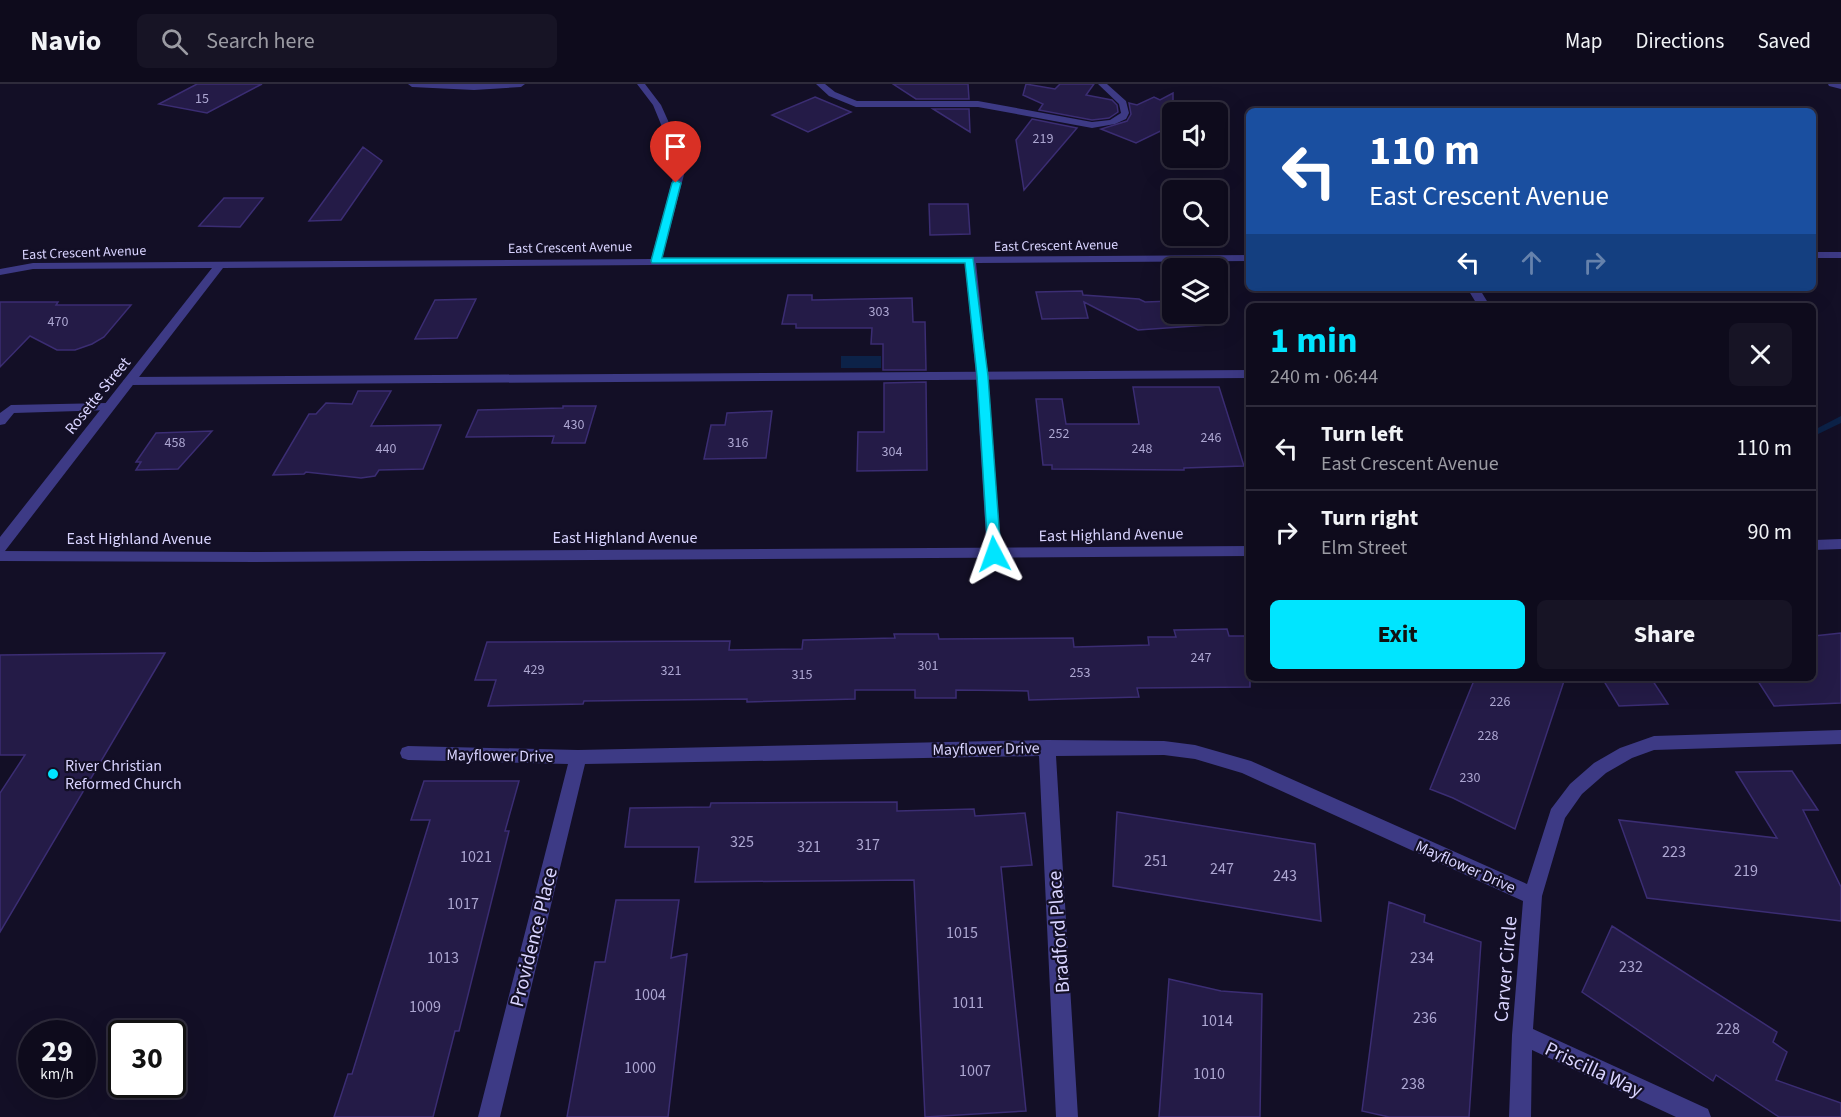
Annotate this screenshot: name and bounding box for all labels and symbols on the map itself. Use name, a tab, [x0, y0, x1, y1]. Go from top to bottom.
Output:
house number: 15	[195, 89, 209, 109]
pin	[650, 121, 701, 183]
house number: 219	[1033, 129, 1053, 149]
street label: East Crescent Avenue	[994, 235, 1118, 257]
street label: East Crescent Avenue	[508, 237, 632, 259]
street label: East Crescent Avenue	[21, 241, 147, 265]
house number: 303	[869, 302, 889, 322]
house number: 470	[48, 312, 68, 332]
street label: Rosette Street	[60, 352, 136, 439]
house number: 430	[564, 415, 584, 435]
house number: 252	[1049, 424, 1069, 444]
house number: 246	[1201, 428, 1221, 448]
house number: 458	[165, 433, 185, 453]
house number: 316	[728, 433, 748, 453]
house number: 440	[376, 439, 396, 459]
house number: 248	[1132, 439, 1152, 459]
house number: 304	[882, 442, 902, 462]
position arrow	[962, 522, 1026, 586]
street label: East Highland Avenue	[1038, 523, 1184, 547]
street label: East Highland Avenue	[553, 527, 698, 549]
street label: East Highland Avenue	[67, 528, 212, 550]
house number: 247	[1191, 648, 1211, 668]
house number: 301	[918, 656, 938, 676]
house number: 429	[524, 660, 544, 680]
house number: 321	[661, 661, 681, 681]
house number: 253	[1070, 663, 1090, 683]
house number: 315	[792, 665, 812, 685]
house number: 226	[1490, 692, 1510, 712]
house number: 228	[1478, 726, 1498, 746]
street label: Mayflower Drive	[932, 737, 1040, 761]
street label: Mayflower Drive	[446, 744, 554, 768]
place label: River Christian Reformed Church	[65, 755, 182, 795]
marker: River Christian Reformed Church	[46, 767, 60, 781]
house number: 230	[1460, 768, 1480, 788]
house number: 325	[730, 831, 754, 853]
house number: 317	[856, 834, 880, 856]
street label: Mayflower Drive	[1412, 835, 1519, 899]
house number: 321	[797, 836, 821, 858]
house number: 223	[1662, 841, 1686, 863]
house number: 1021	[460, 846, 492, 868]
house number: 251	[1144, 850, 1168, 872]
house number: 247	[1210, 858, 1234, 880]
house number: 219	[1734, 860, 1758, 882]
street label: Providence Place	[503, 865, 565, 1010]
house number: 243	[1273, 865, 1297, 887]
street label: Bradford Place	[1041, 870, 1077, 994]
house number: 1017	[447, 893, 479, 915]
street label: Carver Circle	[1487, 915, 1525, 1023]
house number: 1015	[946, 922, 978, 944]
house number: 1013	[427, 947, 459, 969]
house number: 234	[1410, 947, 1434, 969]
house number: 232	[1619, 956, 1643, 978]
house number: 1004	[634, 984, 666, 1006]
house number: 1011	[952, 992, 984, 1014]
house number: 1009	[409, 996, 441, 1018]
house number: 236	[1413, 1007, 1437, 1029]
house number: 1014	[1201, 1010, 1233, 1032]
house number: 228	[1716, 1018, 1740, 1040]
speed limit sign: 30	[108, 1020, 186, 1098]
street label: Priscilla Way	[1540, 1035, 1648, 1105]
house number: 1000	[624, 1057, 656, 1079]
house number: 1007	[959, 1060, 991, 1082]
house number: 1010	[1193, 1063, 1225, 1085]
house number: 238	[1401, 1073, 1425, 1095]

